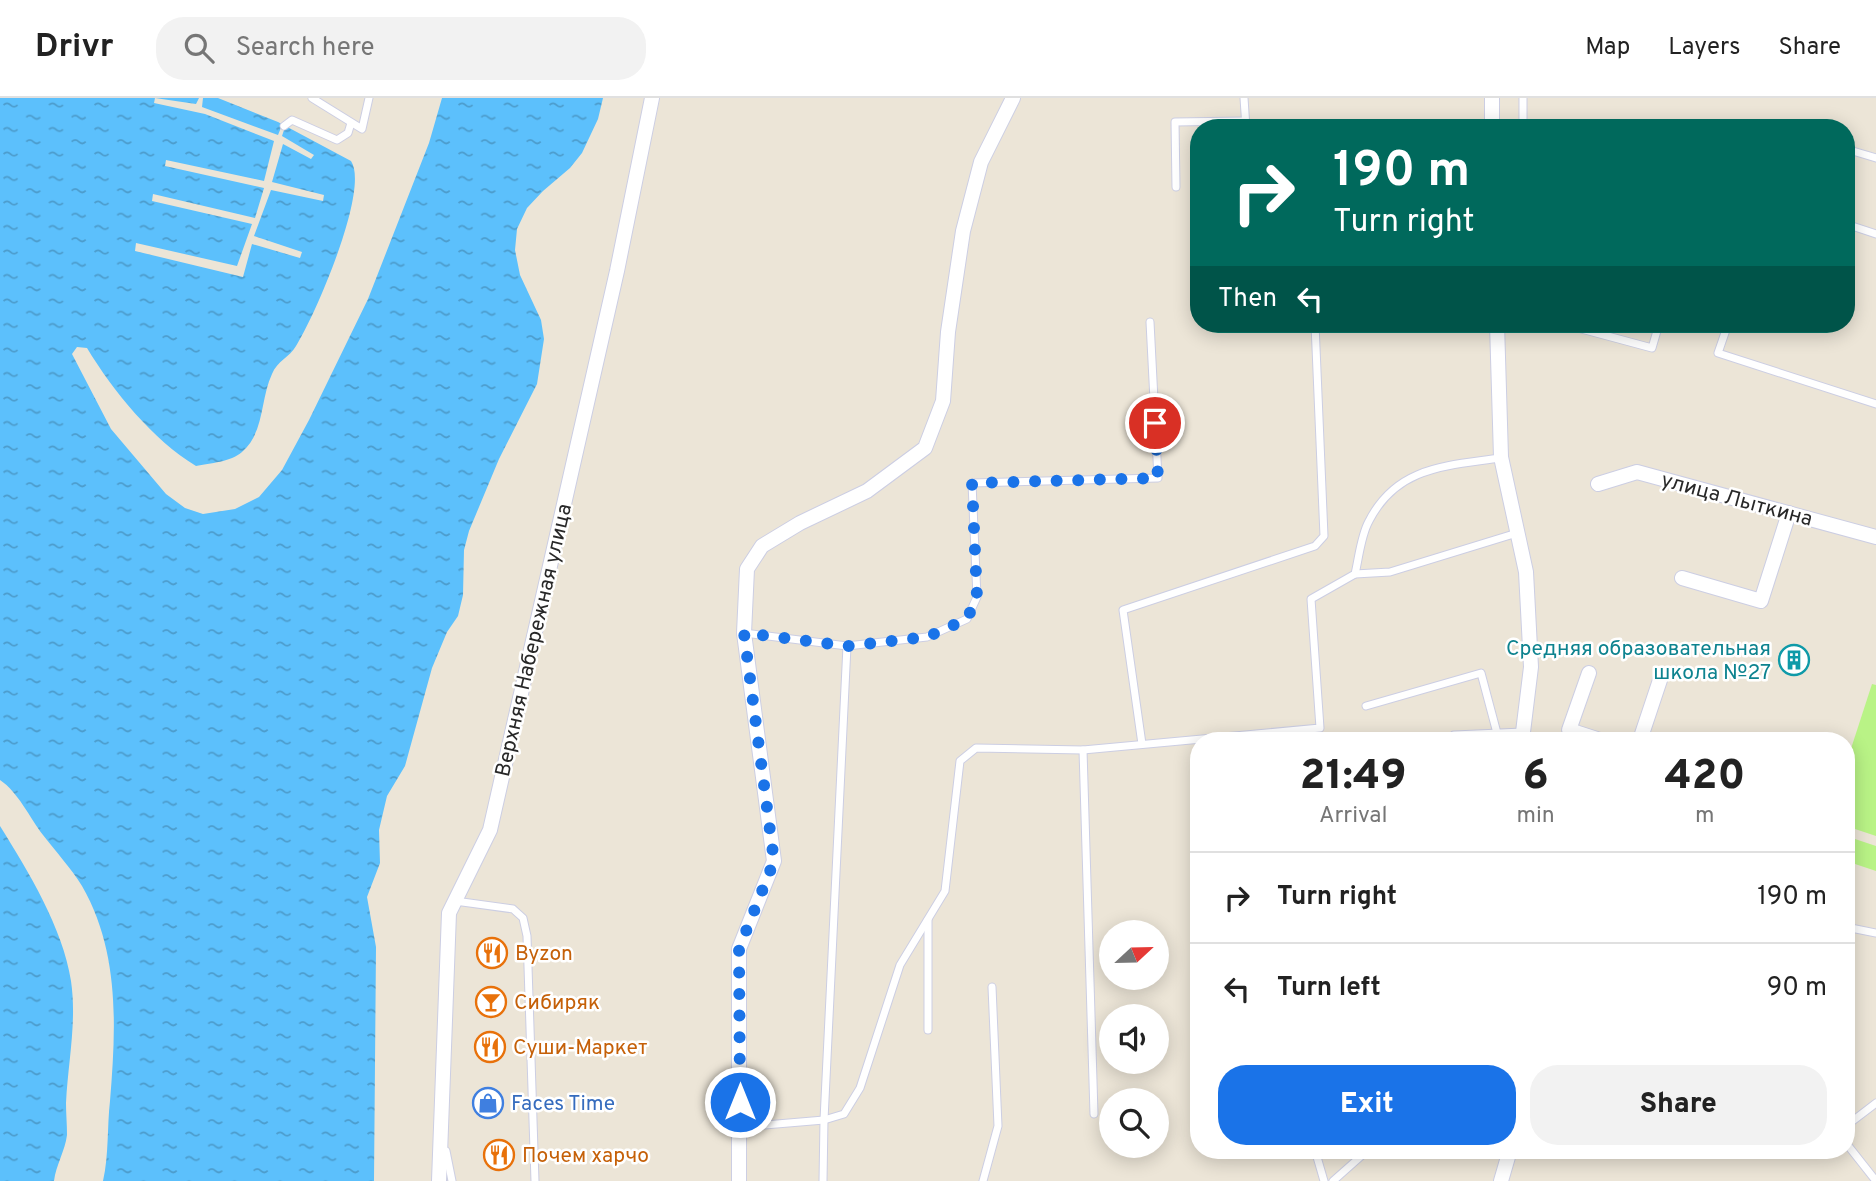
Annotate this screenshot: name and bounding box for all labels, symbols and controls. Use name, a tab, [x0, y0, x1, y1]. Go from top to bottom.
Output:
search box	[156, 17, 646, 80]
text: Drivr	[35, 27, 114, 69]
icon: search	[180, 29, 218, 67]
text: Search here	[236, 32, 375, 65]
text: Map	[1585, 33, 1630, 63]
text: Layers	[1668, 33, 1740, 63]
text: Share	[1778, 33, 1841, 63]
text: 190 m	[1333, 142, 1470, 204]
icon: right	[1218, 147, 1309, 238]
text: Turn right	[1333, 203, 1475, 243]
icon: left	[1291, 280, 1329, 318]
text: Then	[1218, 283, 1277, 316]
pin	[1125, 393, 1185, 453]
icon: arrive	[1136, 404, 1174, 442]
street label: улица Лыткина	[1658, 467, 1815, 534]
street label: Верхняя Набережная улица	[490, 501, 579, 779]
place label: Средняя образовательная школа №27	[1506, 636, 1771, 687]
building icon: Средняя образовательная школа №27	[1777, 643, 1811, 677]
text: 21:49	[1300, 751, 1407, 804]
text: 6	[1523, 751, 1549, 804]
text: 420	[1664, 751, 1745, 804]
text: Arrival	[1319, 802, 1387, 831]
text: min	[1516, 802, 1555, 831]
text: m	[1695, 802, 1715, 831]
icon: right	[1218, 879, 1256, 917]
text: Turn right	[1277, 881, 1397, 914]
text: 190 m	[1757, 881, 1827, 914]
north arrow	[1099, 920, 1169, 990]
map controls	[1099, 920, 1169, 1158]
restaurant icon: Byzon	[475, 936, 509, 970]
place label: Byzon	[515, 941, 573, 968]
icon: left	[1218, 970, 1256, 1008]
text: Turn left	[1277, 972, 1381, 1005]
text: 90 m	[1767, 972, 1827, 1005]
bar icon: Сибиряк	[474, 985, 508, 1019]
place label: Сибиряк	[514, 990, 600, 1017]
button: sound	[1099, 1004, 1169, 1074]
restaurant icon: Суши-Маркет	[473, 1030, 507, 1064]
place label: Суши-Маркет	[513, 1035, 647, 1062]
position arrow	[703, 1065, 777, 1139]
button: Exit	[1218, 1065, 1516, 1145]
button: Share	[1530, 1065, 1827, 1145]
shop icon: Faces Time	[471, 1086, 505, 1120]
button: search	[1099, 1088, 1169, 1158]
place label: Faces Time	[511, 1091, 615, 1118]
restaurant icon: Почем харчо	[482, 1138, 516, 1172]
place label: Почем харчо	[522, 1143, 649, 1170]

